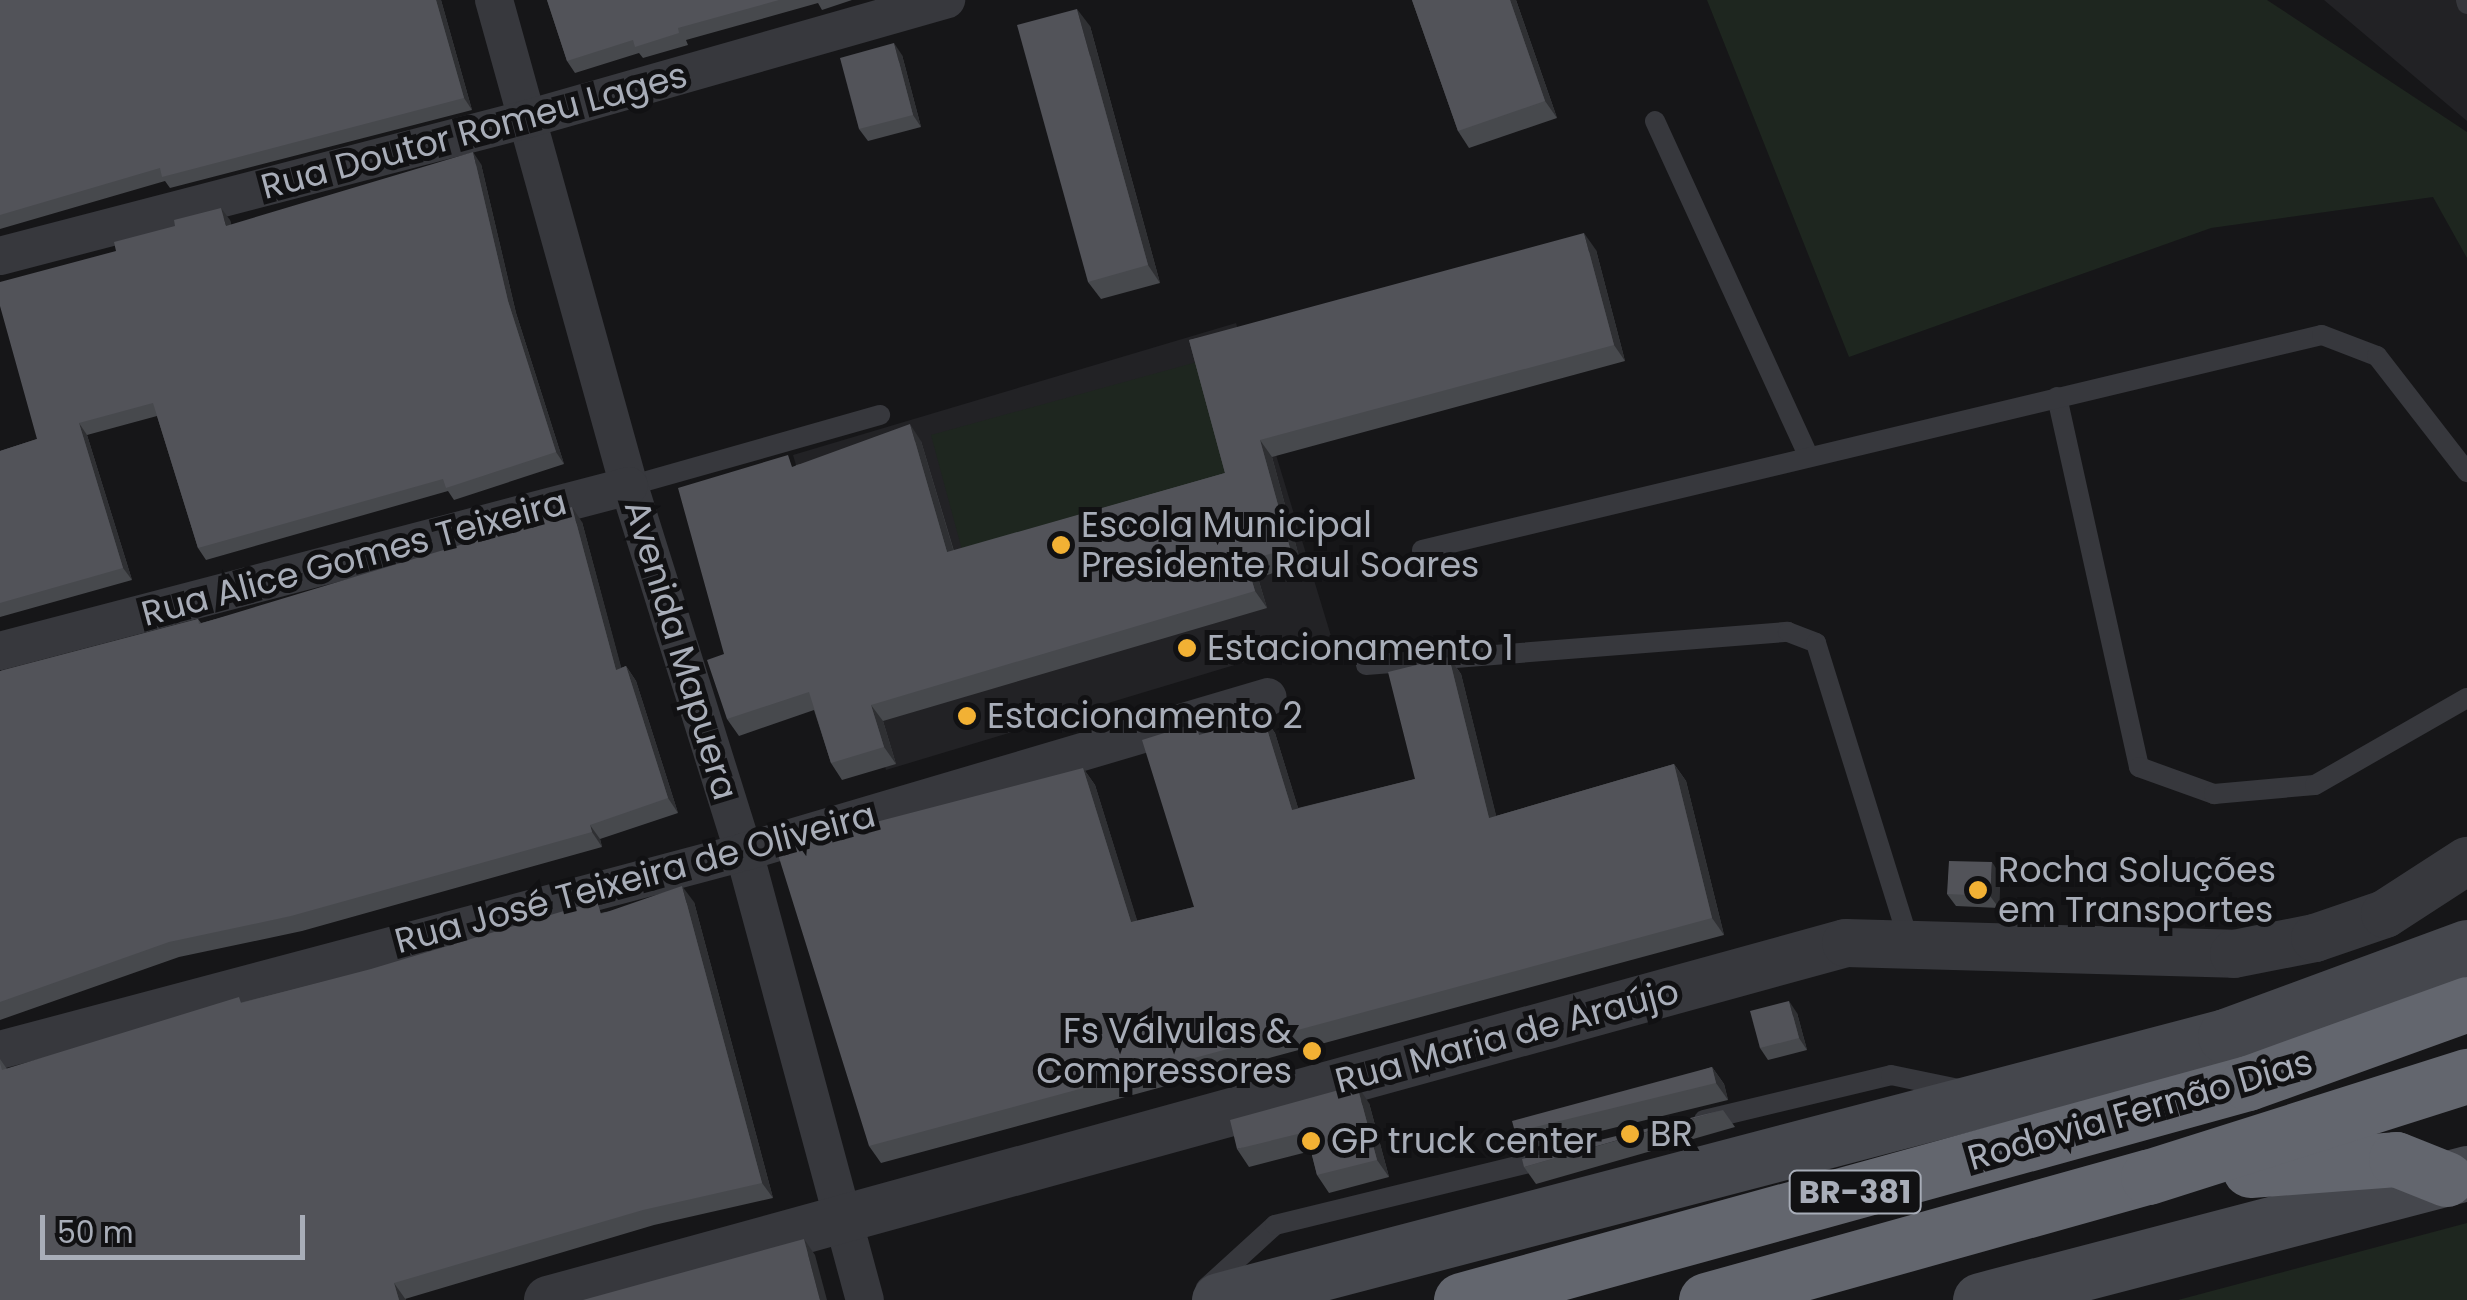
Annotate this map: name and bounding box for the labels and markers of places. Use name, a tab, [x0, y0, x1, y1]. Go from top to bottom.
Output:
place label: Escola Municipal Presidente Raul Soares	[1081, 504, 1479, 586]
marker: Escola Municipal Presidente Raul Soares	[1050, 534, 1072, 556]
place label: Estacionamento 1	[1207, 627, 1514, 669]
marker: Estacionamento 1	[1176, 637, 1198, 659]
place label: Estacionamento 2	[987, 695, 1303, 737]
marker: Estacionamento 2	[956, 705, 978, 727]
place label: Rocha Soluções em Transportes	[1998, 849, 2276, 931]
marker: Rocha Soluções em Transportes	[1967, 879, 1989, 901]
place label: Fs Válvulas & Compressores	[1036, 1010, 1292, 1092]
marker: Fs Válvulas & Compressores	[1301, 1040, 1323, 1062]
place label: BR	[1650, 1113, 1693, 1155]
place label: GP truck center	[1331, 1120, 1597, 1162]
marker: BR	[1619, 1123, 1641, 1145]
marker: GP truck center	[1300, 1130, 1322, 1152]

